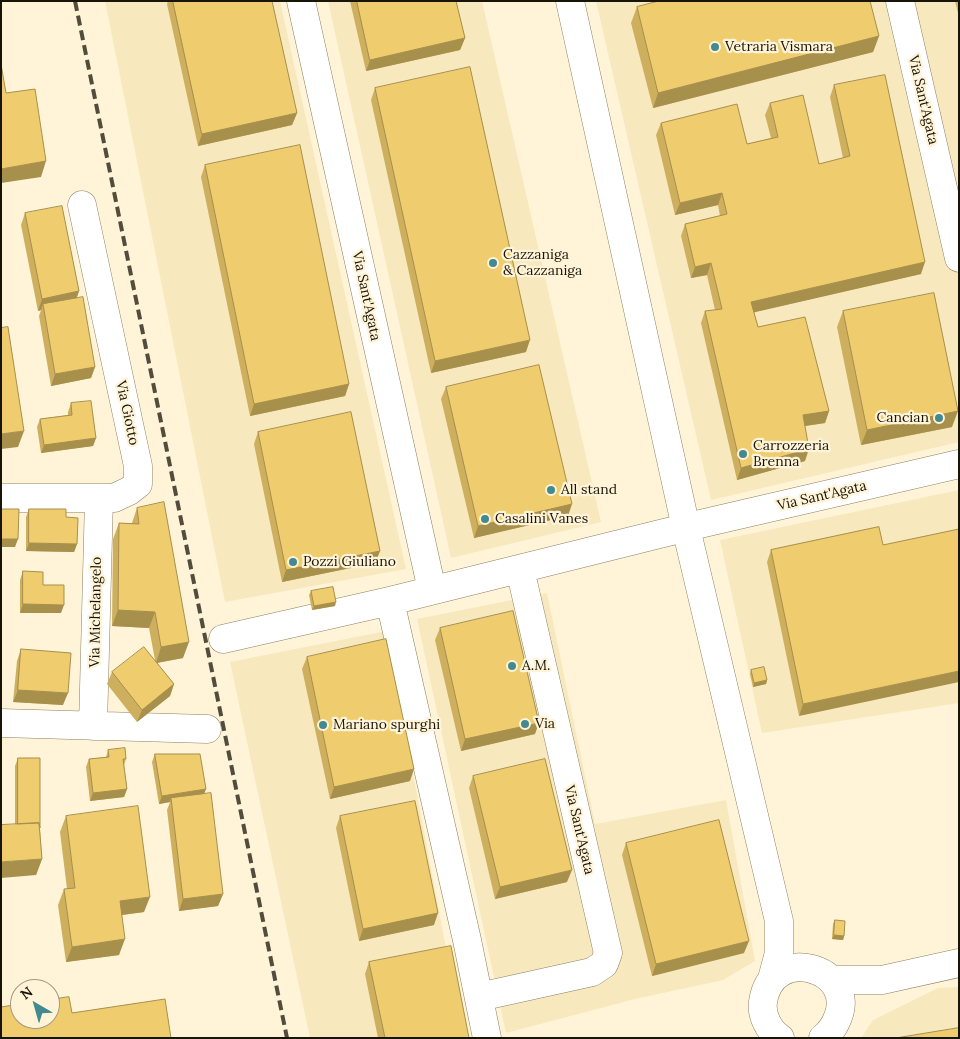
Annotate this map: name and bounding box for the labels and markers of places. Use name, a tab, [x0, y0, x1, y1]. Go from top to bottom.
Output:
place label: Vetraria Vismara	[725, 39, 833, 55]
marker: Vetraria Vismara	[709, 41, 721, 53]
place label: Cazzaniga & Cazzaniga	[503, 247, 582, 280]
marker: Cazzaniga & Cazzaniga	[487, 257, 499, 269]
place label: Cancian	[876, 410, 929, 426]
marker: Cancian	[933, 412, 945, 424]
place label: Carrozzeria Brenna	[753, 438, 829, 471]
marker: Carrozzeria Brenna	[737, 448, 749, 460]
place label: All stand	[561, 482, 617, 498]
marker: All stand	[545, 484, 557, 496]
place label: Casalini Vanes	[495, 511, 588, 527]
marker: Casalini Vanes	[479, 513, 491, 525]
place label: Pozzi Giuliano	[303, 554, 396, 570]
marker: Pozzi Giuliano	[287, 556, 299, 568]
place label: A.M.	[522, 658, 551, 674]
marker: A.M.	[506, 660, 518, 672]
place label: Via	[535, 716, 555, 732]
place label: Mariano spurghi	[333, 717, 440, 733]
marker: Via	[519, 718, 531, 730]
marker: Mariano spurghi	[317, 719, 329, 731]

